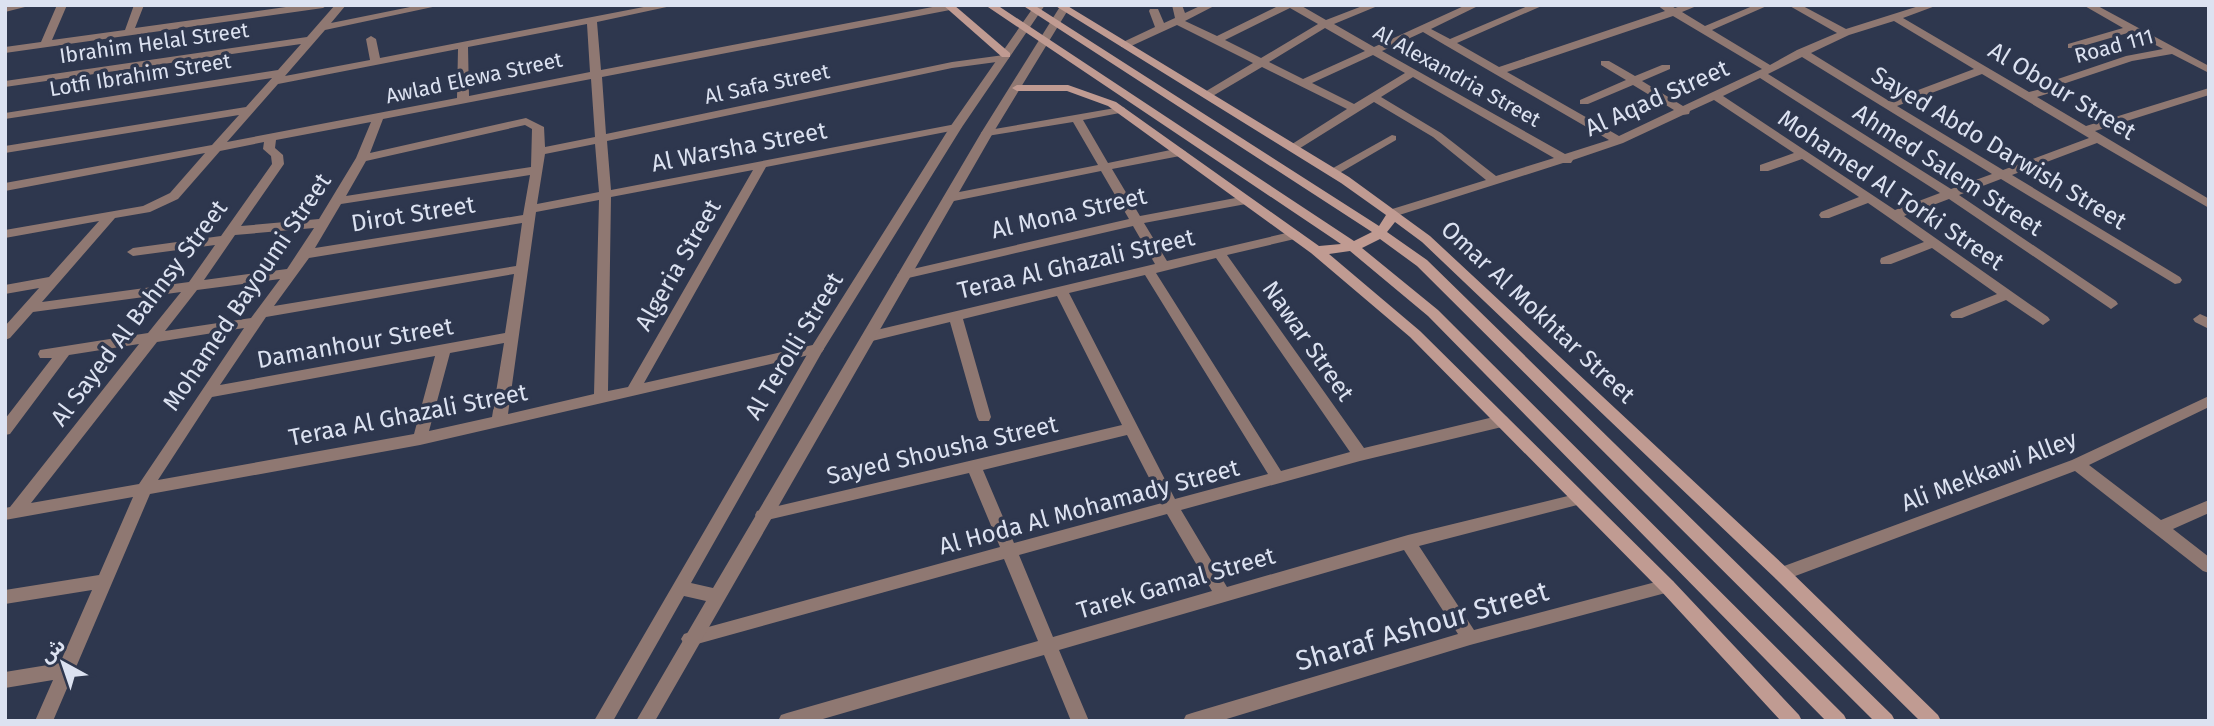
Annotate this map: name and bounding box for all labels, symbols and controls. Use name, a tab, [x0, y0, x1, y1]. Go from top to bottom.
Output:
street label: Ibrahim Helal Street	[58, 17, 251, 69]
street label: Al Alexandria Street	[1369, 19, 1546, 133]
street label: Road 111	[2072, 23, 2156, 69]
street label: Al Obour Street	[1983, 36, 2141, 146]
street label: Awlad Elewa Street	[383, 46, 565, 109]
street label: Lotfi Ibrahim Street	[47, 48, 233, 102]
street label: Al Aqad Street	[1581, 54, 1733, 142]
street label: Al Safa Street	[702, 58, 832, 110]
street label: Sayed Abdo Darwish Street	[1867, 61, 2132, 235]
street label: Ahmed Salem Street	[1848, 98, 2048, 242]
street label: Mohamed Al Torki Street	[1773, 104, 2009, 276]
street label: Al Warsha Street	[649, 116, 829, 178]
street label: Mohamed Bayoumi Street	[157, 168, 337, 416]
street label: Al Mona Street	[989, 181, 1150, 244]
street label: Dirot Street	[349, 190, 477, 238]
street label: Al Sayed Al Bahnsy Street	[45, 194, 233, 431]
street label: Algeria Street	[629, 194, 727, 335]
street label: Omar Al Mokhtar Street	[1435, 215, 1641, 409]
street label: Teraa Al Ghazali Street	[955, 223, 1198, 305]
street label: Al Terolli Street	[739, 267, 849, 424]
street label: Nawar Street	[1256, 276, 1360, 407]
street label: Damanhour Street	[255, 312, 456, 374]
street label: Teraa Al Ghazali Street	[286, 378, 530, 452]
street label: Sayed Shousha Street	[824, 410, 1061, 490]
street label: Ali Mekkawi Alley	[1897, 425, 2081, 517]
street label: Al Hoda Al Mohamady Street	[936, 453, 1242, 561]
street label: Tarek Gamal Street	[1074, 541, 1279, 625]
street label: Sharaf Ashour Street	[1292, 574, 1553, 678]
north arrow	[28, 628, 98, 698]
text: ش	[35, 633, 70, 668]

